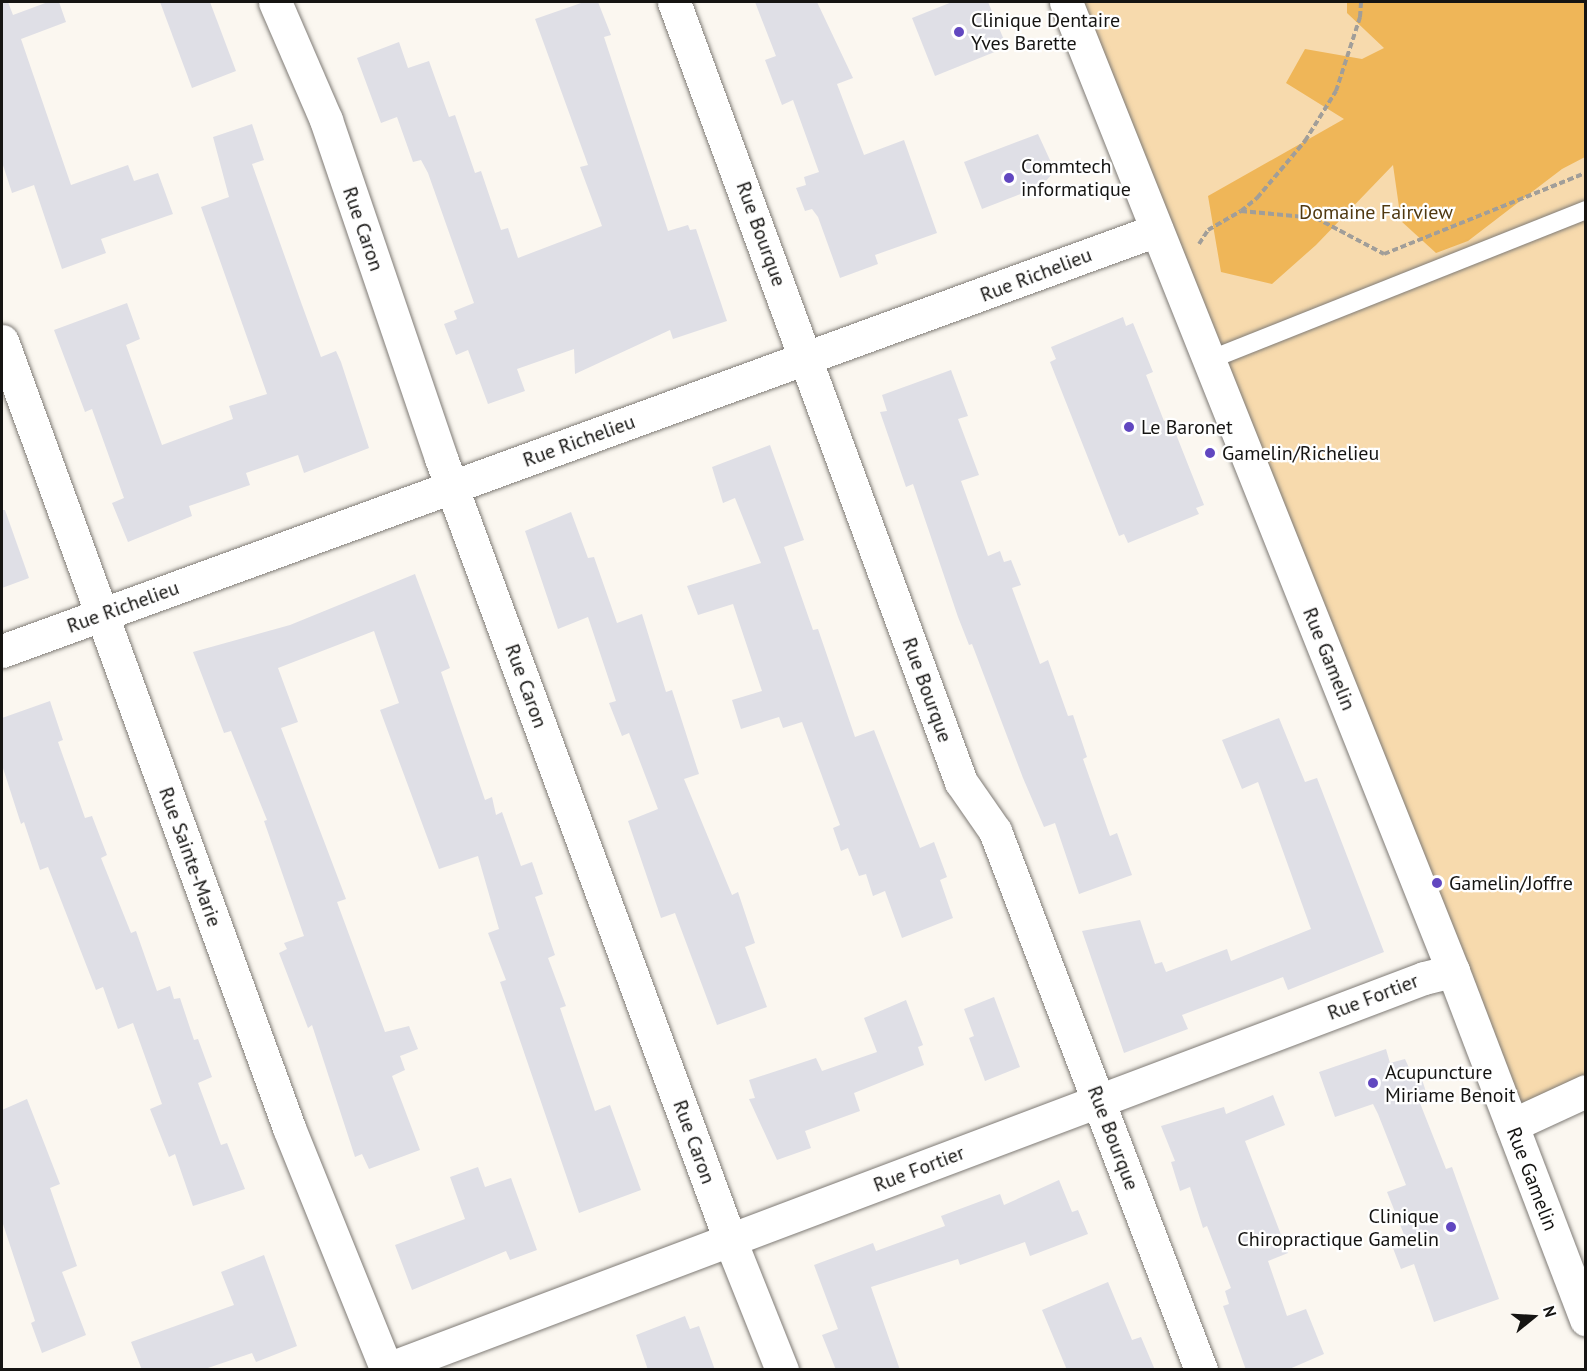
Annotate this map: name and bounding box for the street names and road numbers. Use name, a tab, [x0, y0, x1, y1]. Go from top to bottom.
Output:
street label: Rue Bourque	[731, 178, 791, 290]
street label: Rue Caron	[337, 184, 389, 274]
street label: Rue Richelieu	[977, 243, 1095, 307]
street label: Rue Richelieu	[520, 410, 638, 472]
street label: Rue Richelieu	[64, 576, 182, 638]
street label: Rue Gamelin	[1298, 604, 1360, 714]
street label: Rue Bourque	[897, 634, 957, 746]
street label: Rue Caron	[500, 641, 552, 731]
street label: Rue Sainte-Marie	[154, 784, 226, 930]
street label: Rue Fortier	[1324, 969, 1422, 1025]
street label: Rue Bourque	[1082, 1083, 1144, 1193]
street label: Rue Caron	[668, 1097, 720, 1187]
street label: Rue Gamelin	[1501, 1124, 1563, 1234]
street label: Rue Fortier	[870, 1141, 968, 1197]

